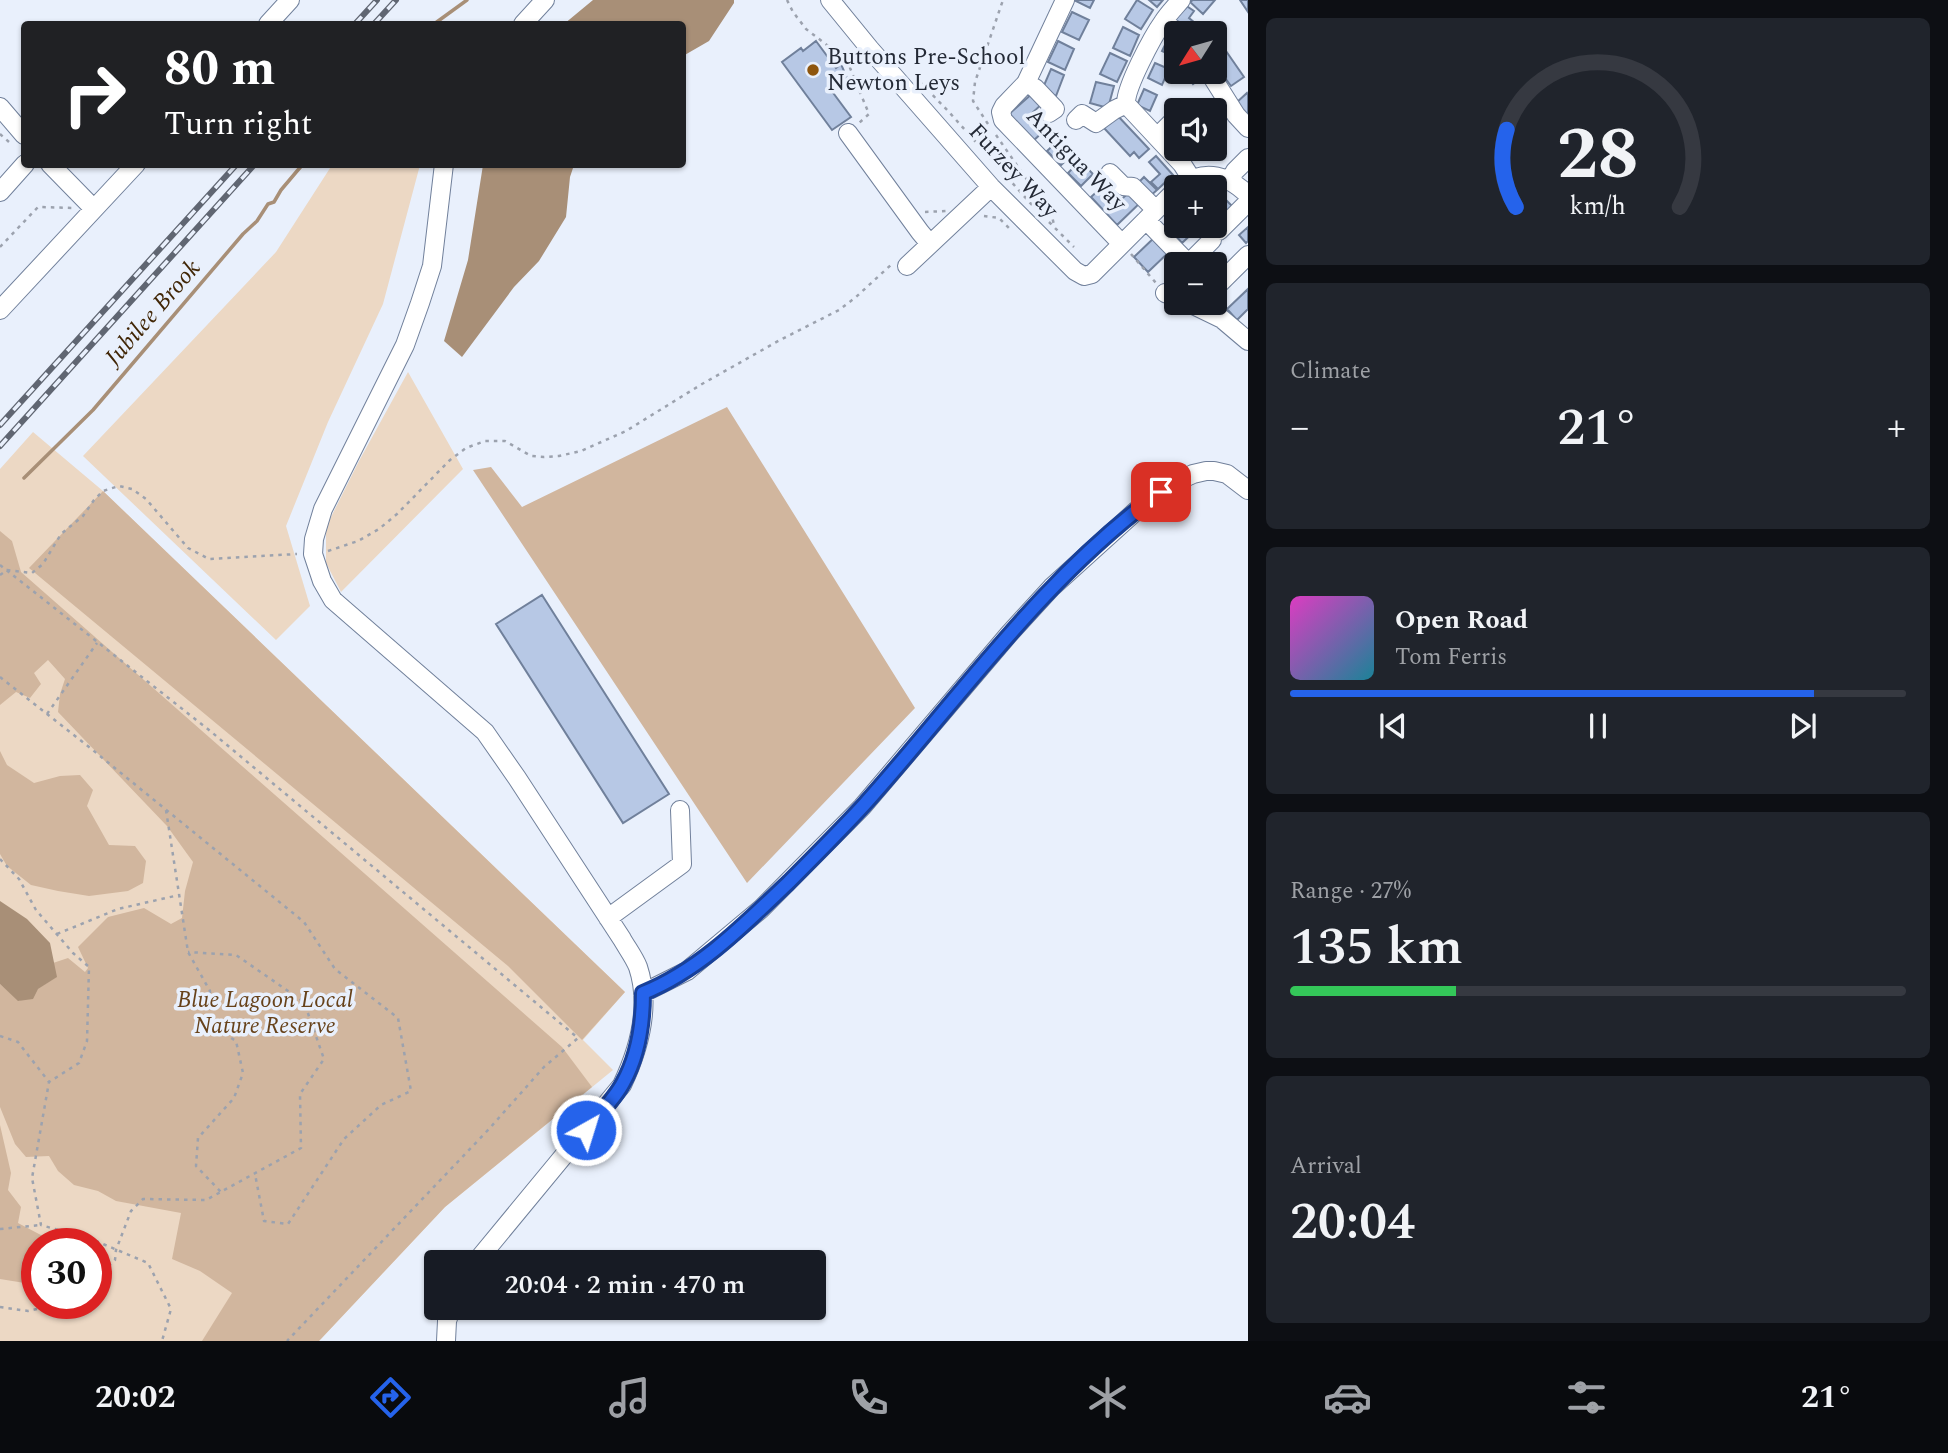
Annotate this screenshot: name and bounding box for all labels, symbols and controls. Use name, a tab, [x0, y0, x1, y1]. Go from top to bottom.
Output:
north arrow	[1164, 21, 1227, 84]
map controls	[1164, 21, 1227, 315]
text: 80 m	[164, 32, 275, 107]
place label: Buttons Pre-School Newton Leys	[827, 40, 1025, 101]
icon: right	[49, 49, 140, 140]
marker: Buttons Pre-School Newton Leys	[805, 62, 821, 78]
button: sound	[1164, 98, 1227, 161]
text: Turn right	[164, 100, 312, 149]
street label: Antigua Way	[1017, 100, 1135, 221]
text: 28	[1557, 101, 1639, 212]
street label: Furzey Way	[960, 116, 1067, 227]
button: +	[1164, 175, 1227, 238]
text: km/h	[1570, 188, 1626, 226]
water label: Jubilee Brook	[95, 252, 210, 376]
button: −	[1164, 252, 1227, 315]
text: Climate	[1290, 354, 1371, 389]
text: 21°	[1557, 389, 1639, 468]
text: −	[1290, 399, 1309, 457]
text: +	[1887, 399, 1906, 457]
pin	[1131, 462, 1191, 522]
icon: arrive	[1142, 473, 1180, 511]
text: Open Road	[1395, 600, 1528, 640]
text: Tom Ferris	[1395, 640, 1507, 675]
icon: previous	[1374, 707, 1412, 745]
icon: pause	[1579, 707, 1617, 745]
icon: next	[1784, 707, 1822, 745]
text: Range · 27%	[1290, 874, 1411, 909]
text: 135 km	[1290, 908, 1463, 987]
park label: Blue Lagoon Local Nature Reserve	[177, 983, 353, 1044]
position arrow	[549, 1093, 623, 1167]
text: Arrival	[1290, 1149, 1362, 1184]
text: 20:04	[1290, 1183, 1415, 1262]
speed limit sign: 30	[21, 1228, 112, 1319]
text: 20:04 · 2 min · 470 m	[505, 1265, 745, 1305]
text: 20:02	[95, 1373, 175, 1422]
icon: directions	[366, 1373, 415, 1422]
icon: music	[605, 1373, 654, 1422]
icon: phone	[844, 1373, 893, 1422]
icon: climate	[1083, 1373, 1132, 1422]
icon: car	[1323, 1373, 1372, 1422]
icon: filters	[1562, 1373, 1611, 1422]
text: 21°	[1801, 1373, 1853, 1422]

